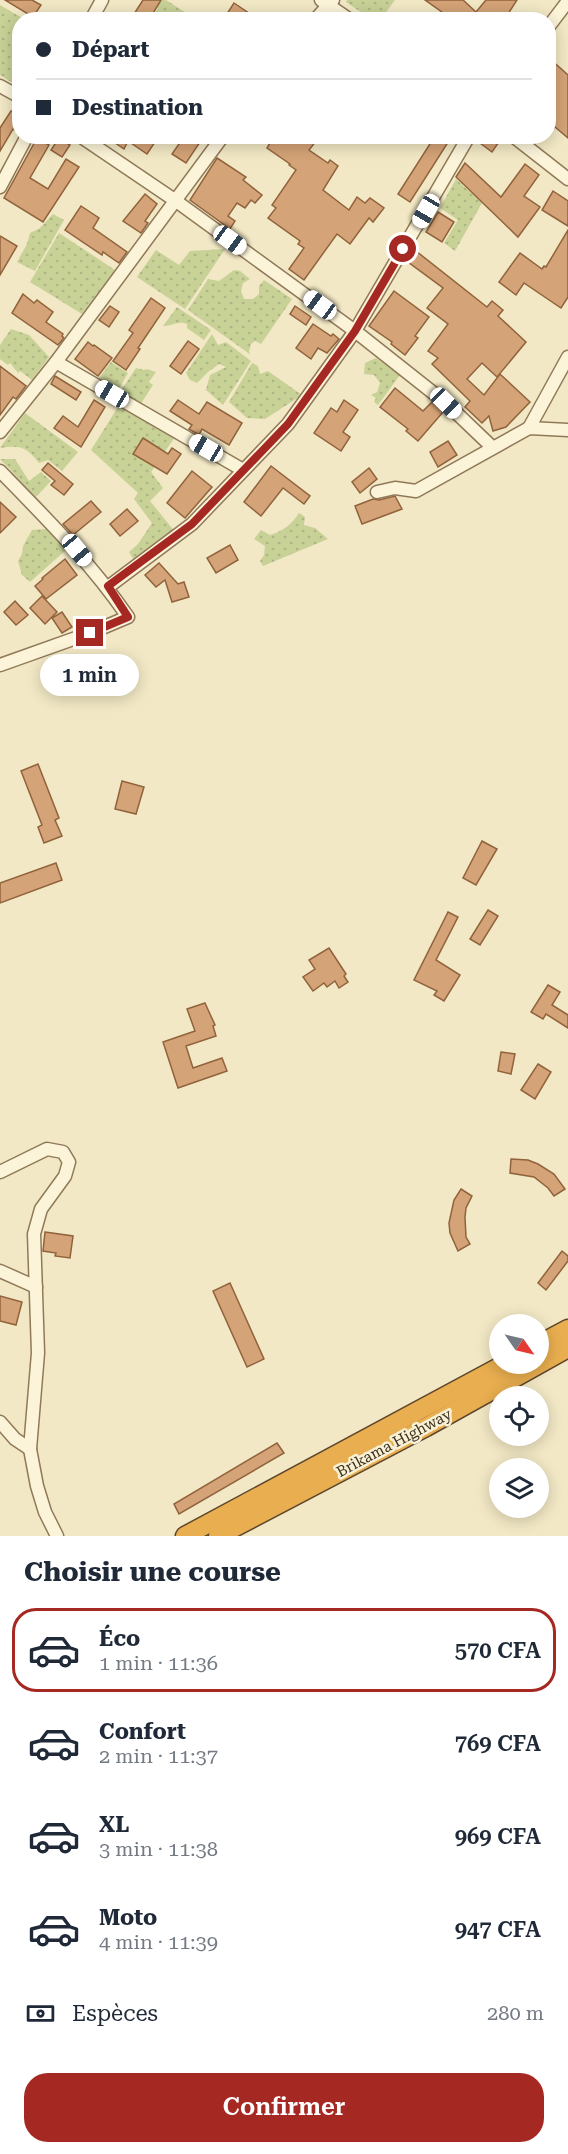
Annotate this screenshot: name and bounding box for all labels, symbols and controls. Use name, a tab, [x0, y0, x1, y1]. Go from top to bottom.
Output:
text: Départ	[72, 37, 149, 62]
text: Destination	[72, 95, 203, 120]
car	[409, 191, 443, 231]
car	[210, 222, 250, 258]
route start	[389, 235, 416, 262]
car	[300, 287, 340, 323]
car	[92, 377, 132, 411]
car	[427, 384, 465, 422]
car	[186, 431, 226, 465]
car	[59, 530, 95, 570]
route end	[76, 619, 103, 646]
callout: 1 min	[40, 654, 140, 696]
text: 1 min	[62, 663, 117, 687]
north arrow	[489, 1314, 549, 1374]
map controls	[489, 1314, 549, 1518]
button: locate	[489, 1386, 549, 1446]
street label: Brikama Highway	[333, 1405, 455, 1481]
button: layers	[489, 1458, 549, 1518]
text: Choisir une course	[24, 1556, 281, 1588]
icon: car	[27, 1623, 81, 1677]
text: Éco	[99, 1626, 140, 1651]
text: 570 CFA	[455, 1638, 541, 1663]
text: 1 min · 11:36	[99, 1651, 218, 1675]
icon: car	[27, 1716, 81, 1770]
text: Confort	[99, 1719, 186, 1744]
text: 769 CFA	[455, 1731, 541, 1756]
text: 2 min · 11:37	[99, 1744, 218, 1768]
icon: car	[27, 1809, 81, 1863]
text: XL	[99, 1812, 129, 1837]
text: 969 CFA	[455, 1824, 541, 1849]
text: 3 min · 11:38	[99, 1837, 218, 1861]
icon: car	[27, 1902, 81, 1956]
text: Moto	[99, 1905, 157, 1930]
text: 947 CFA	[455, 1917, 541, 1942]
text: 4 min · 11:39	[99, 1930, 218, 1954]
icon: cash	[24, 1997, 57, 2030]
text: Espèces	[72, 2001, 158, 2026]
text: 280 m	[487, 2001, 544, 2025]
button: Confirmer	[24, 2073, 544, 2142]

